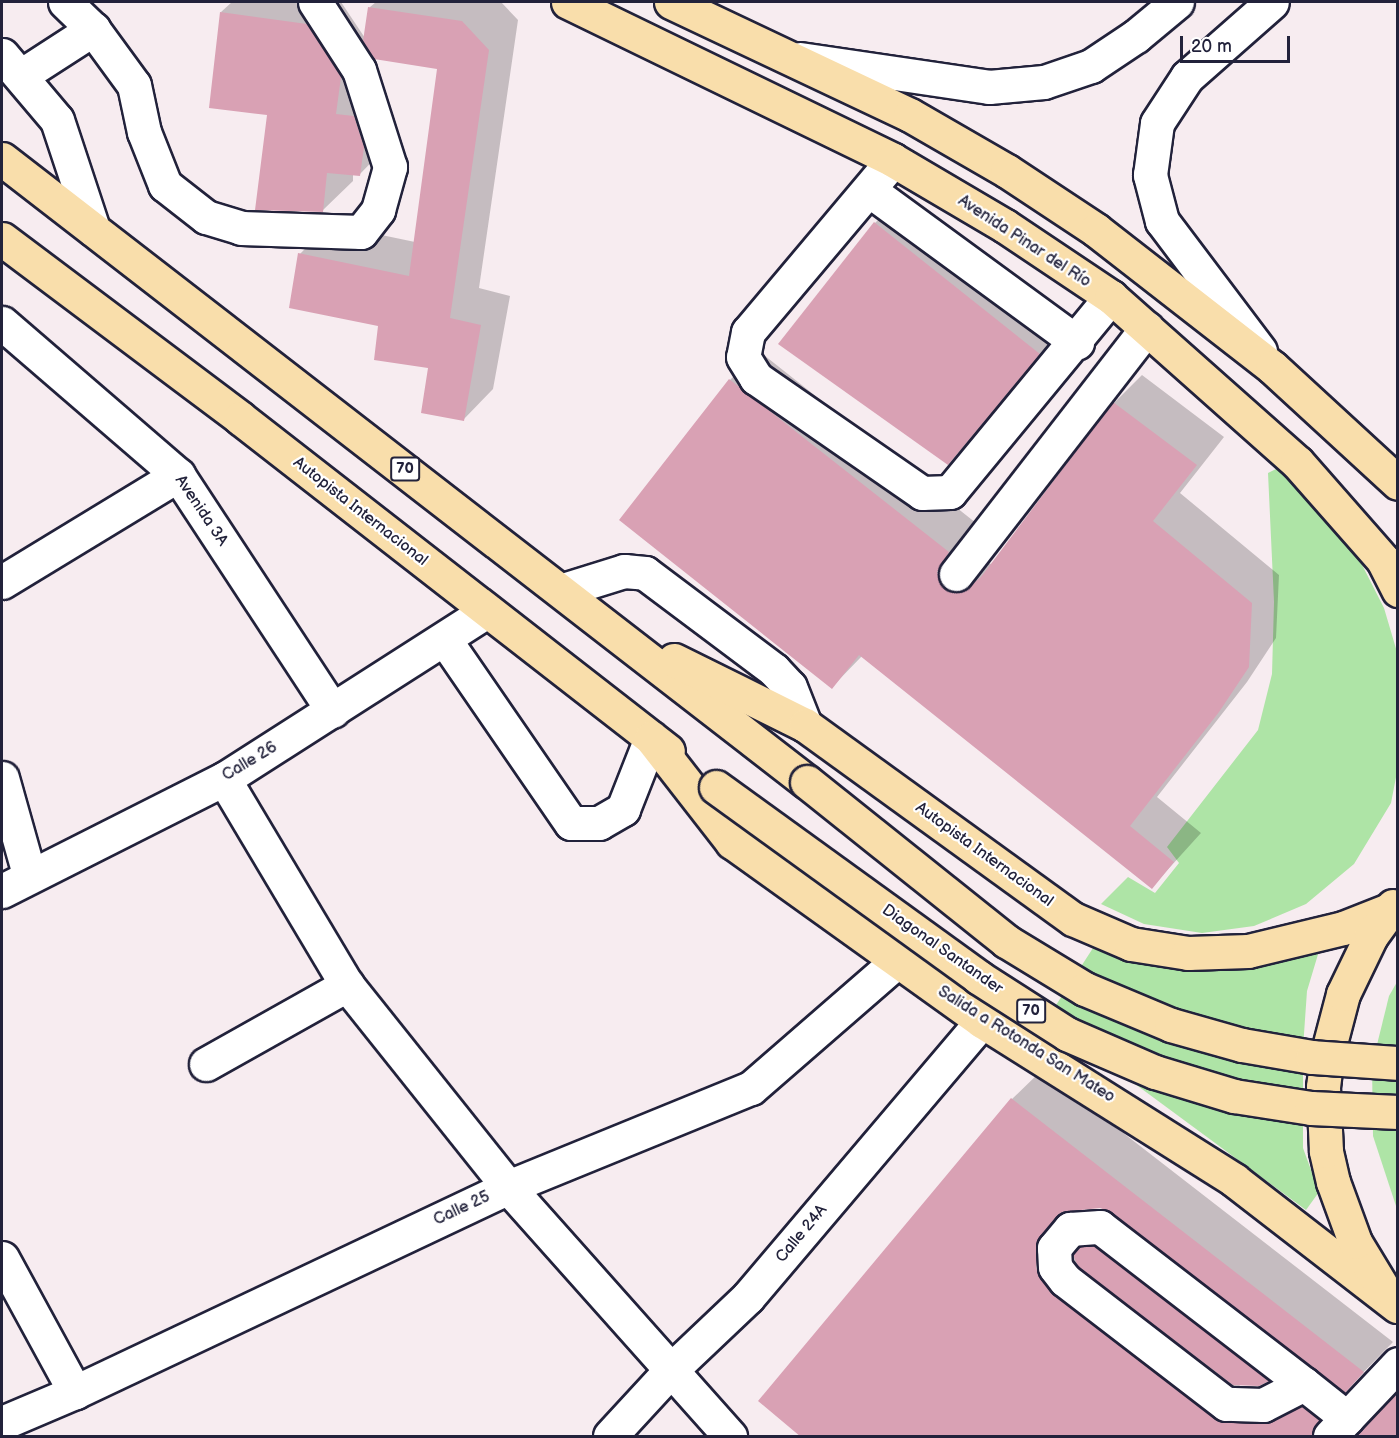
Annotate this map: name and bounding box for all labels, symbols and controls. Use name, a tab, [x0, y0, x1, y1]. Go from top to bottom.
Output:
scale bar	[1183, 24, 1292, 62]
text: 20 m	[1191, 36, 1232, 57]
street label: Avenida Pinar del Río	[954, 192, 1094, 292]
street label: Autopista Internacional	[289, 453, 431, 571]
road number: 70	[390, 457, 420, 481]
street label: Avenida 3A	[170, 472, 232, 550]
street label: Calle 26	[219, 738, 281, 786]
street label: Autopista Internacional	[911, 799, 1057, 911]
street label: Diagonal Santander	[878, 901, 1006, 999]
street label: Salida a Rotonda San Mateo	[934, 982, 1118, 1108]
road number: 70	[1016, 999, 1046, 1023]
street label: Calle 25	[431, 1188, 493, 1230]
street label: Calle 24A	[772, 1201, 832, 1267]

